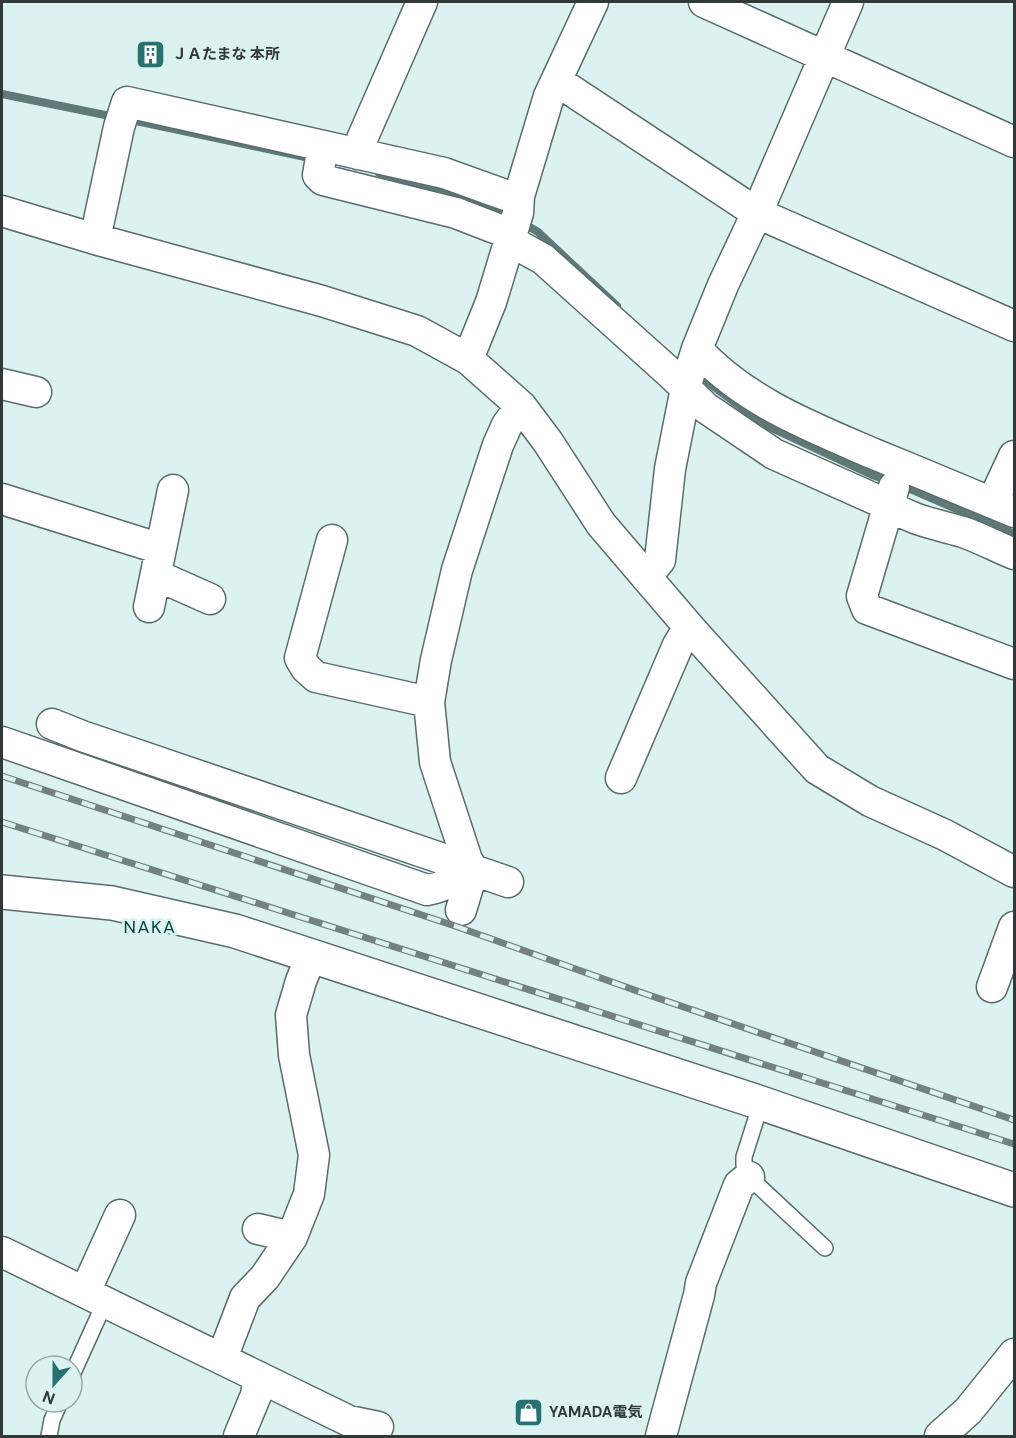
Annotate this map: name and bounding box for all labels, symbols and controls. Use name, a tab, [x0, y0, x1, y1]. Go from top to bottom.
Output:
building icon: ＪＡたまな 本所	[135, 38, 167, 70]
place label: ＪＡたまな 本所	[172, 44, 280, 64]
district label: NAKA	[124, 915, 176, 939]
north arrow	[24, 1354, 84, 1414]
text: N	[40, 1386, 58, 1409]
shop icon: YAMADA電気	[512, 1396, 544, 1428]
place label: YAMADA電気	[549, 1402, 642, 1422]

